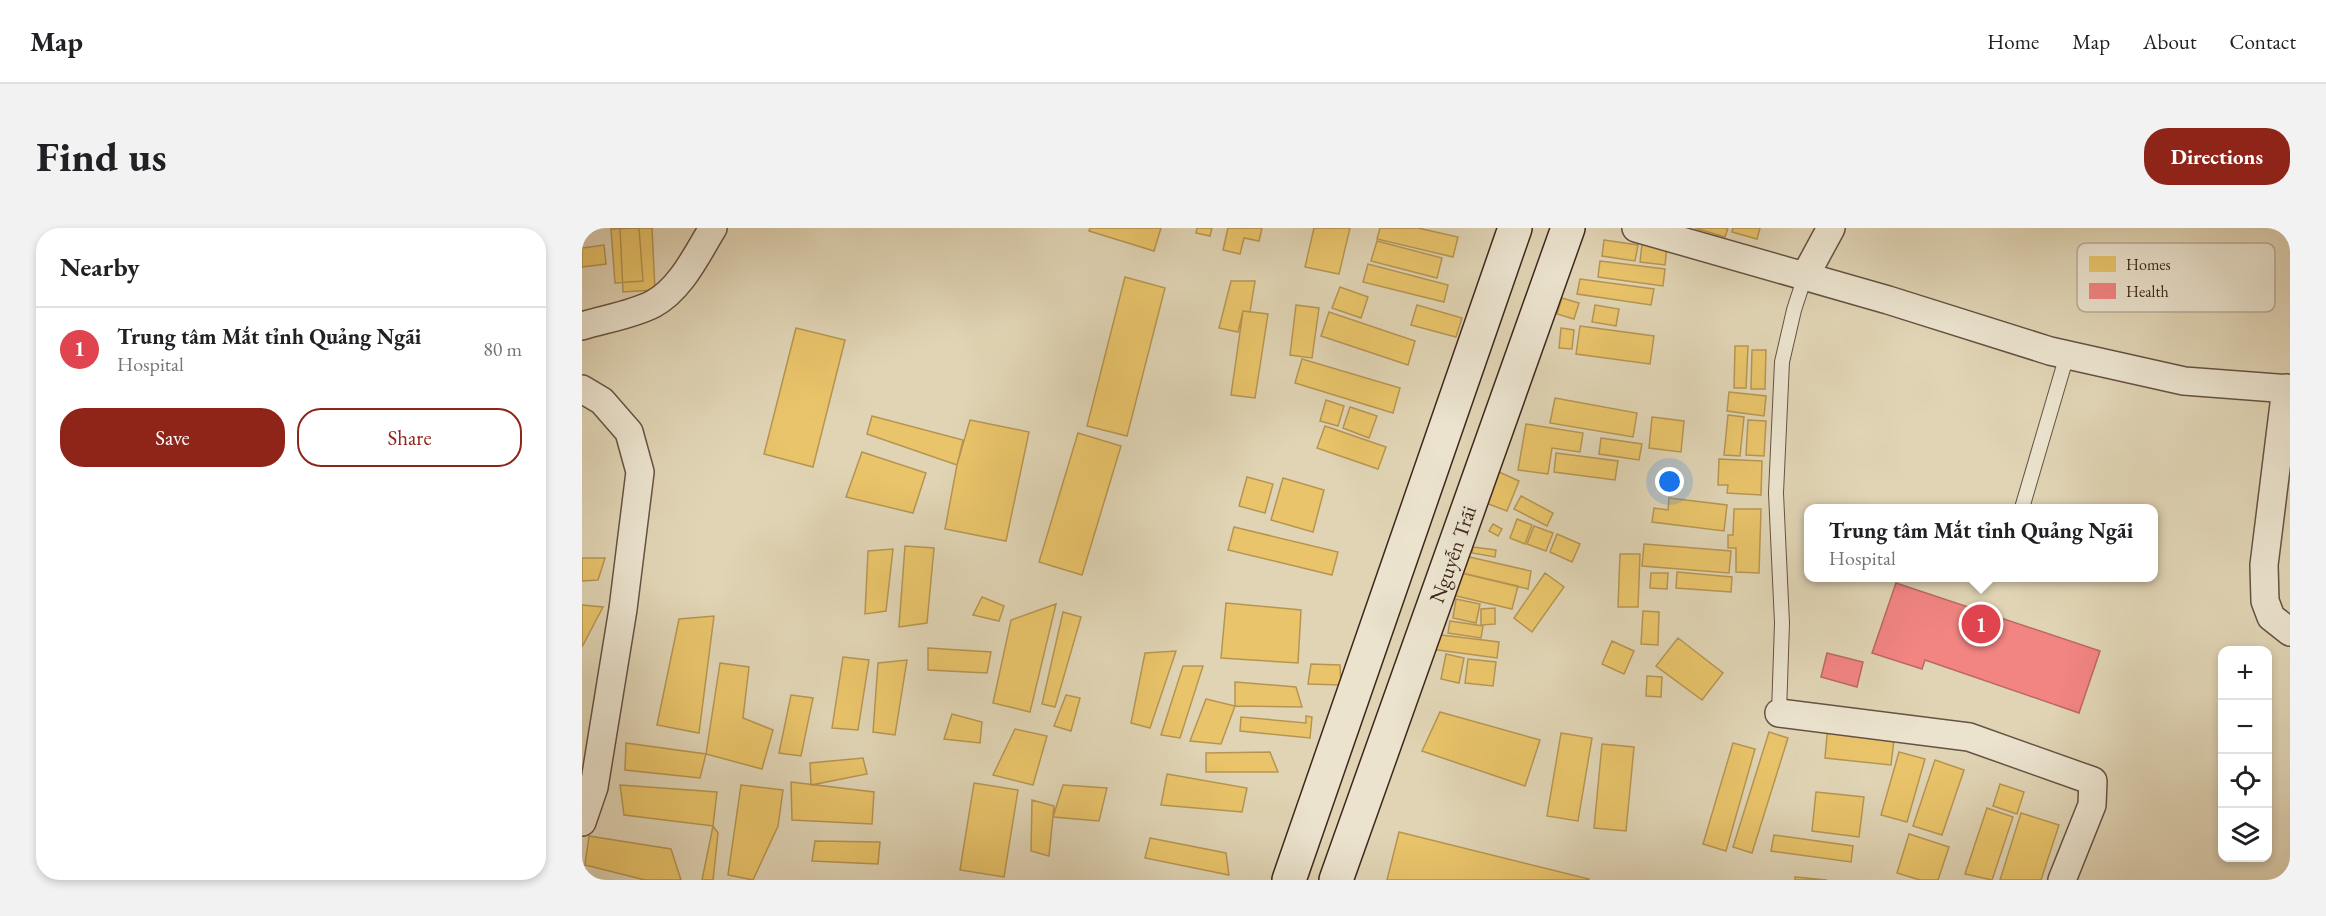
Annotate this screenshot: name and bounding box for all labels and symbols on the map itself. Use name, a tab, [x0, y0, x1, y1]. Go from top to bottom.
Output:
legend	[2077, 243, 2275, 312]
text: Homes	[2126, 254, 2171, 275]
text: Health	[2126, 281, 2169, 302]
your location	[1655, 467, 1684, 496]
street label: Nguyễn Trãi	[1422, 502, 1482, 606]
pin: 1	[1962, 602, 2000, 646]

